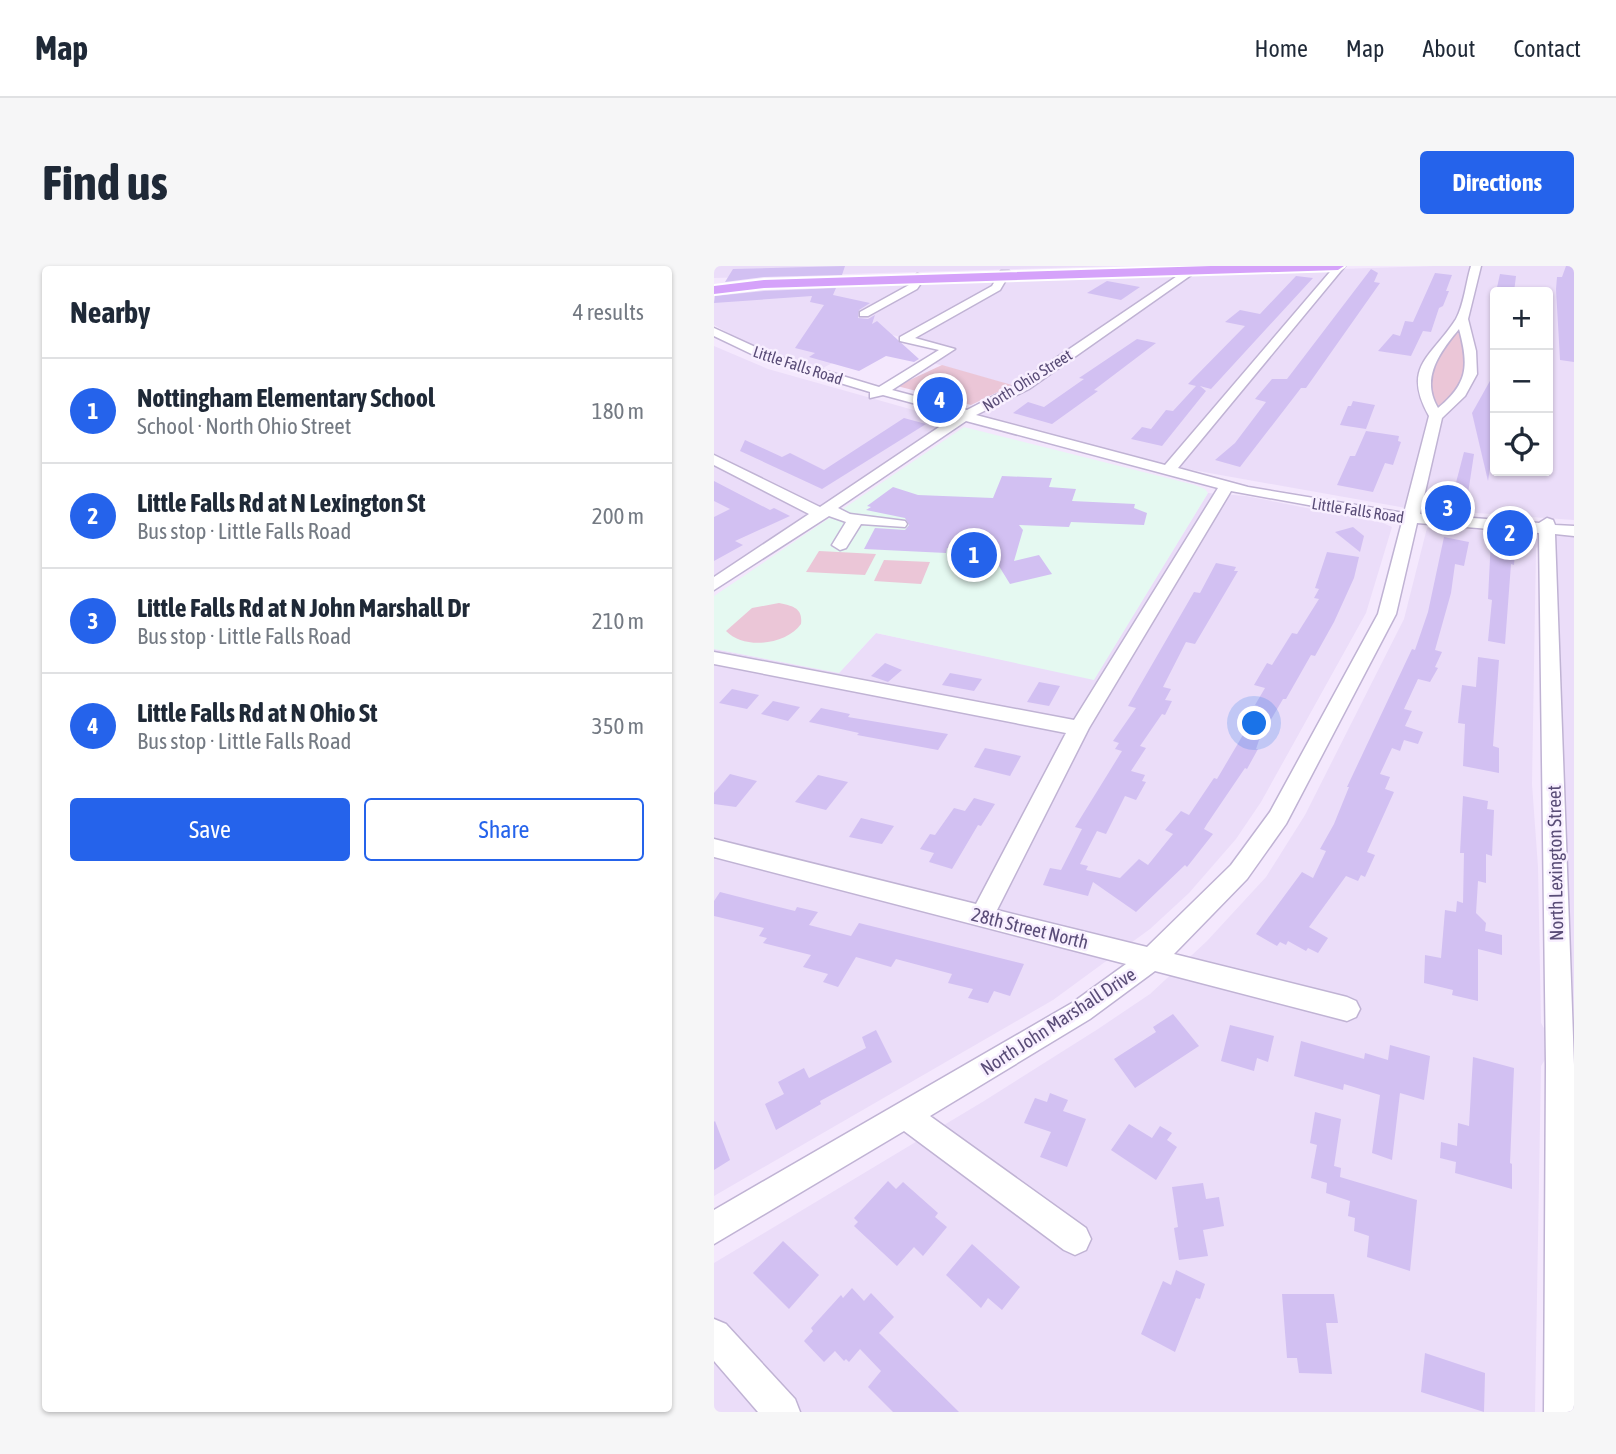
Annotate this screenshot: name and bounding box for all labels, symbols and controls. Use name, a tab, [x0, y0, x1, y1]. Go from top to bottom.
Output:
text: Map	[35, 29, 88, 67]
text: Home	[1254, 35, 1308, 62]
text: Map	[1346, 35, 1384, 62]
text: About	[1422, 35, 1475, 62]
text: Contact	[1513, 35, 1581, 62]
button: Directions	[1420, 151, 1574, 214]
text: Find us	[42, 154, 168, 210]
map controls	[1490, 287, 1553, 476]
button: +	[1490, 287, 1553, 350]
text: Nearby	[70, 295, 150, 329]
text: 4 results	[573, 299, 644, 325]
street label: Little Falls Road	[751, 342, 845, 388]
street label: North Ohio Street	[979, 345, 1075, 415]
button: −	[1490, 350, 1553, 413]
pin: 4	[917, 374, 963, 426]
text: Nottingham Elementary School	[137, 383, 435, 413]
text: 1	[88, 398, 98, 424]
text: 180 m	[592, 398, 644, 424]
text: School · North Ohio Street	[137, 413, 351, 439]
button: locate	[1490, 413, 1553, 476]
pin: 3	[1425, 482, 1471, 534]
text: Little Falls Rd at N Lexington St	[137, 488, 425, 518]
street label: Little Falls Road	[1311, 494, 1405, 526]
text: 2	[88, 503, 98, 529]
text: 200 m	[592, 503, 644, 529]
pin: 2	[1487, 507, 1533, 559]
text: Bus stop · Little Falls Road	[137, 518, 352, 544]
pin: 1	[951, 529, 997, 581]
text: Little Falls Rd at N John Marshall Dr	[137, 593, 469, 623]
text: 3	[88, 608, 98, 634]
text: 210 m	[592, 608, 644, 634]
text: Bus stop · Little Falls Road	[137, 623, 352, 649]
text: Little Falls Rd at N Ohio St	[137, 698, 377, 728]
your location	[1237, 706, 1271, 740]
text: 4	[88, 713, 98, 739]
text: 350 m	[592, 713, 644, 739]
text: Bus stop · Little Falls Road	[137, 728, 352, 754]
street label: North Lexington Street	[1543, 785, 1567, 941]
button: Save	[70, 798, 350, 861]
button: Share	[364, 798, 644, 861]
street label: 28th Street North	[969, 903, 1091, 953]
street label: North John Marshall Drive	[976, 963, 1140, 1079]

